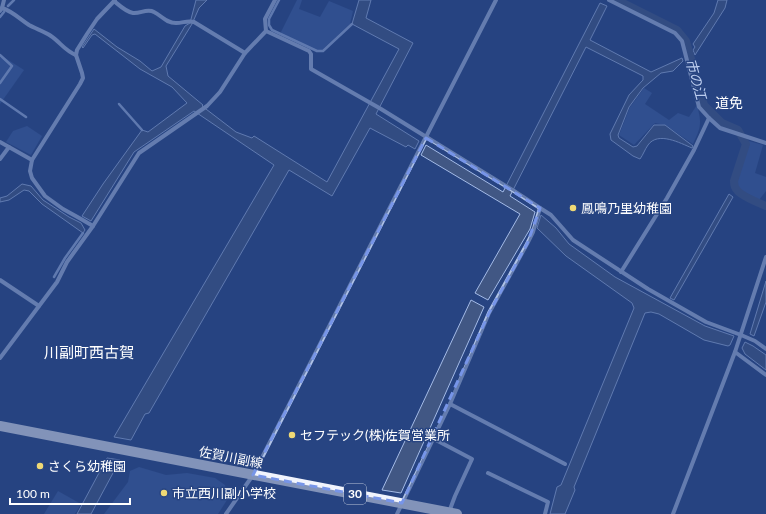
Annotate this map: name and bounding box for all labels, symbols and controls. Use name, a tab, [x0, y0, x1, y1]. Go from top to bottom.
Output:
water label: 市の江	[683, 56, 711, 103]
district label: 道免	[715, 94, 743, 111]
place label: 鳳鳴乃里幼稚園	[581, 200, 672, 216]
marker: 鳳鳴乃里幼稚園	[568, 203, 578, 213]
district label: 川副町西古賀	[44, 343, 134, 361]
place label: セフテック(株)佐賀営業所	[300, 427, 450, 443]
marker: セフテック(株)佐賀営業所	[287, 430, 297, 440]
street label: 佐賀川副線	[198, 443, 264, 471]
place label: さくら幼稚園	[48, 458, 126, 474]
marker: さくら幼稚園	[35, 461, 45, 471]
scale bar	[10, 480, 130, 506]
road number: 30	[344, 484, 366, 504]
place label: 市立西川副小学校	[172, 485, 276, 501]
text: 100 m	[16, 486, 50, 501]
marker: 市立西川副小学校	[159, 488, 169, 498]

